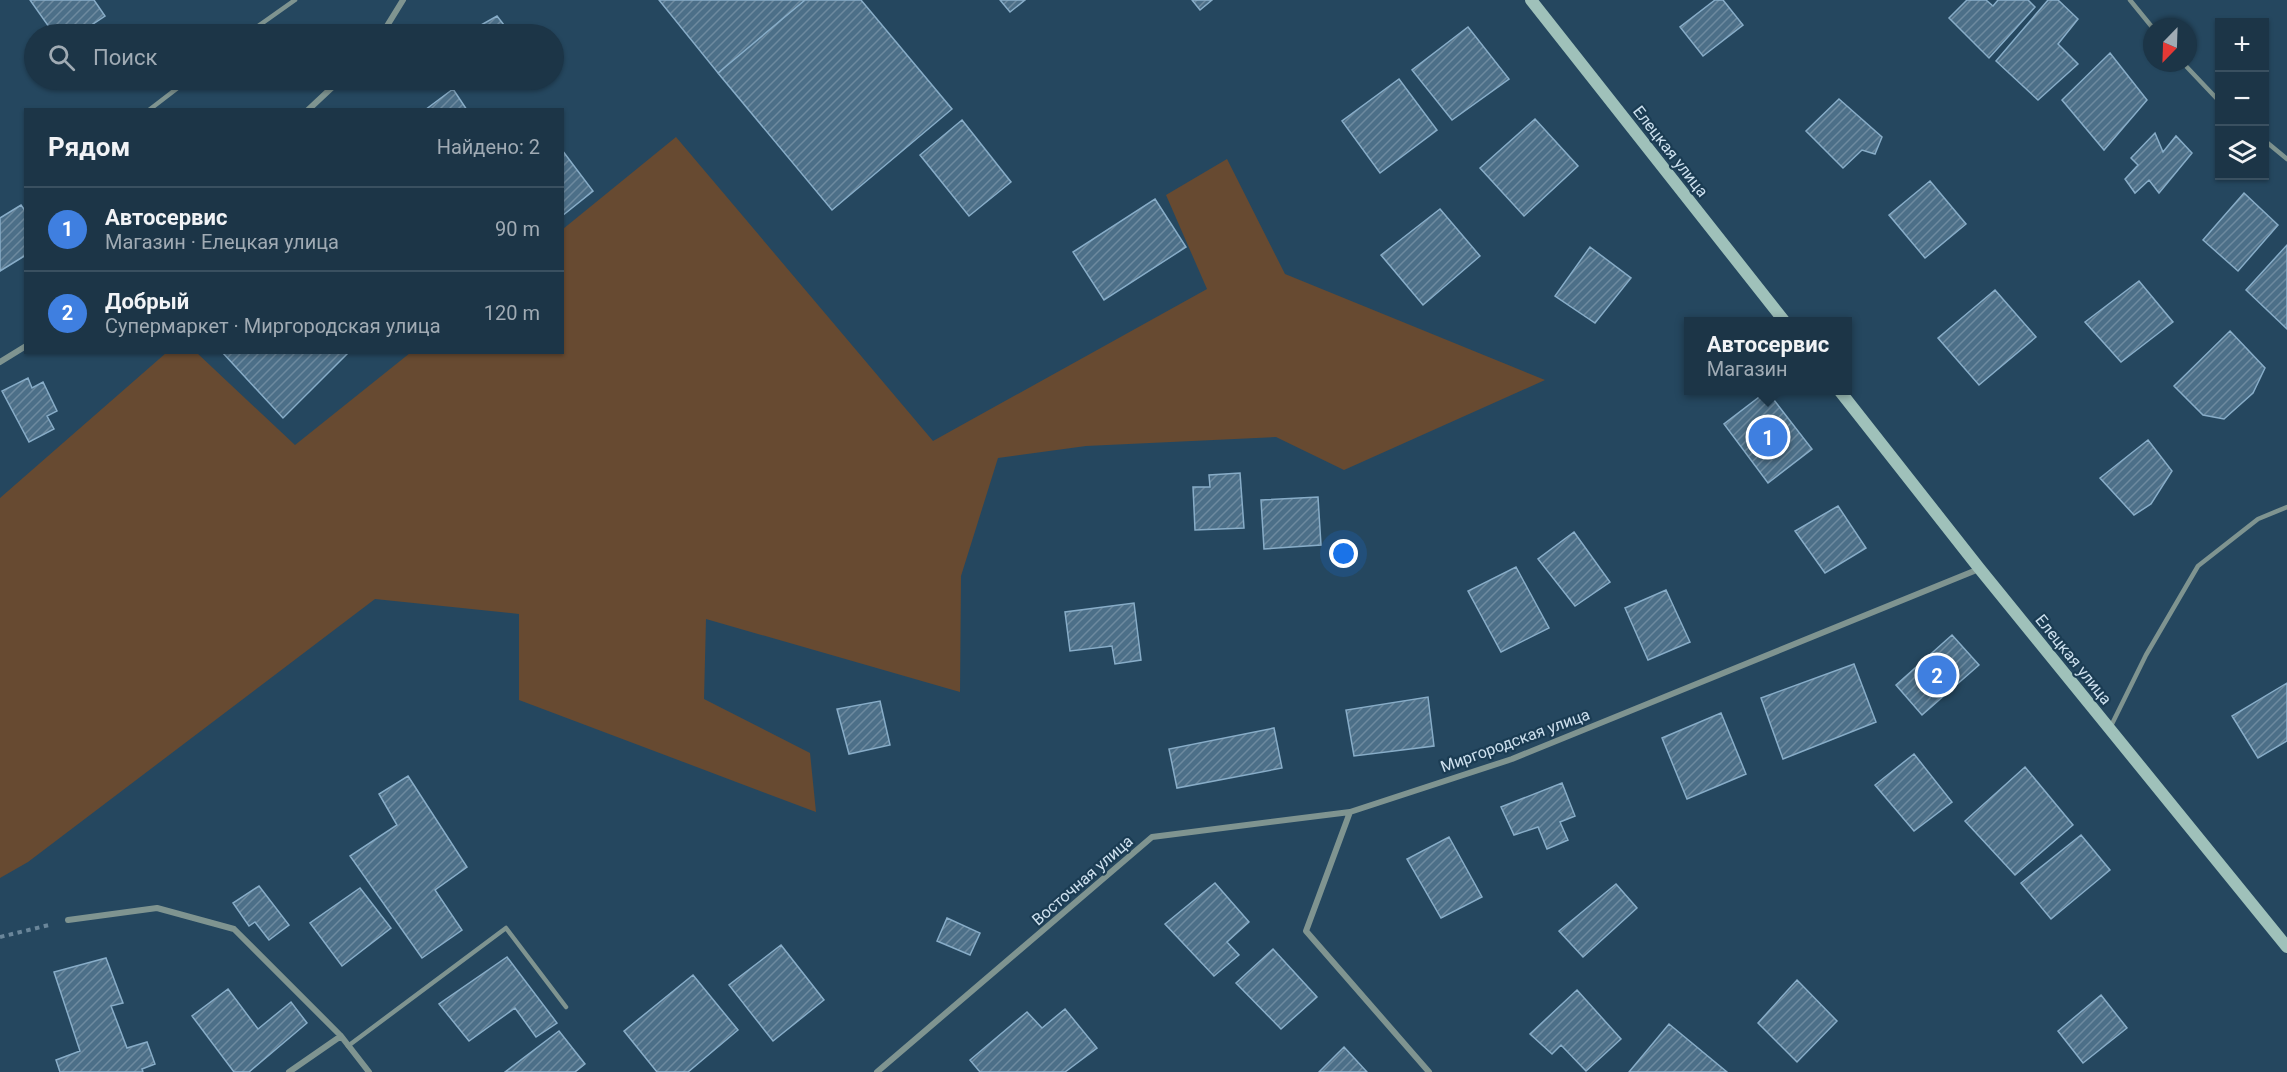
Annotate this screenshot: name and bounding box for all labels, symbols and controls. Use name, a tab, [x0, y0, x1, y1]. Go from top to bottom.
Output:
north arrow	[2143, 18, 2197, 72]
map controls	[2215, 18, 2269, 180]
button: +	[2215, 18, 2269, 72]
search box	[24, 24, 564, 90]
icon: search	[45, 41, 78, 74]
text: Поиск	[93, 45, 157, 70]
button: −	[2215, 72, 2269, 126]
street label: Елецкая улица	[1629, 102, 1712, 201]
button: layers	[2215, 126, 2269, 180]
text: Рядом	[48, 132, 130, 162]
text: Найдено: 2	[437, 135, 540, 159]
text: Автосервис	[105, 205, 227, 230]
text: 1	[62, 217, 73, 241]
text: 90 m	[495, 217, 540, 241]
text: Магазин · Елецкая улица	[105, 230, 339, 254]
text: Добрый	[105, 289, 189, 314]
text: 2	[62, 301, 73, 325]
text: 120 m	[484, 301, 540, 325]
text: Супермаркет · Миргородская улица	[105, 314, 441, 338]
popup	[1684, 317, 1852, 395]
text: Автосервис	[1707, 332, 1829, 357]
text: Магазин	[1707, 357, 1788, 381]
pin: 1	[1748, 414, 1788, 460]
your location	[1329, 539, 1358, 568]
street label: Елецкая улица	[2032, 610, 2116, 708]
pin: 2	[1918, 652, 1956, 698]
street label: Миргородская улица	[1438, 705, 1592, 776]
street label: Восточная улица	[1028, 831, 1137, 929]

